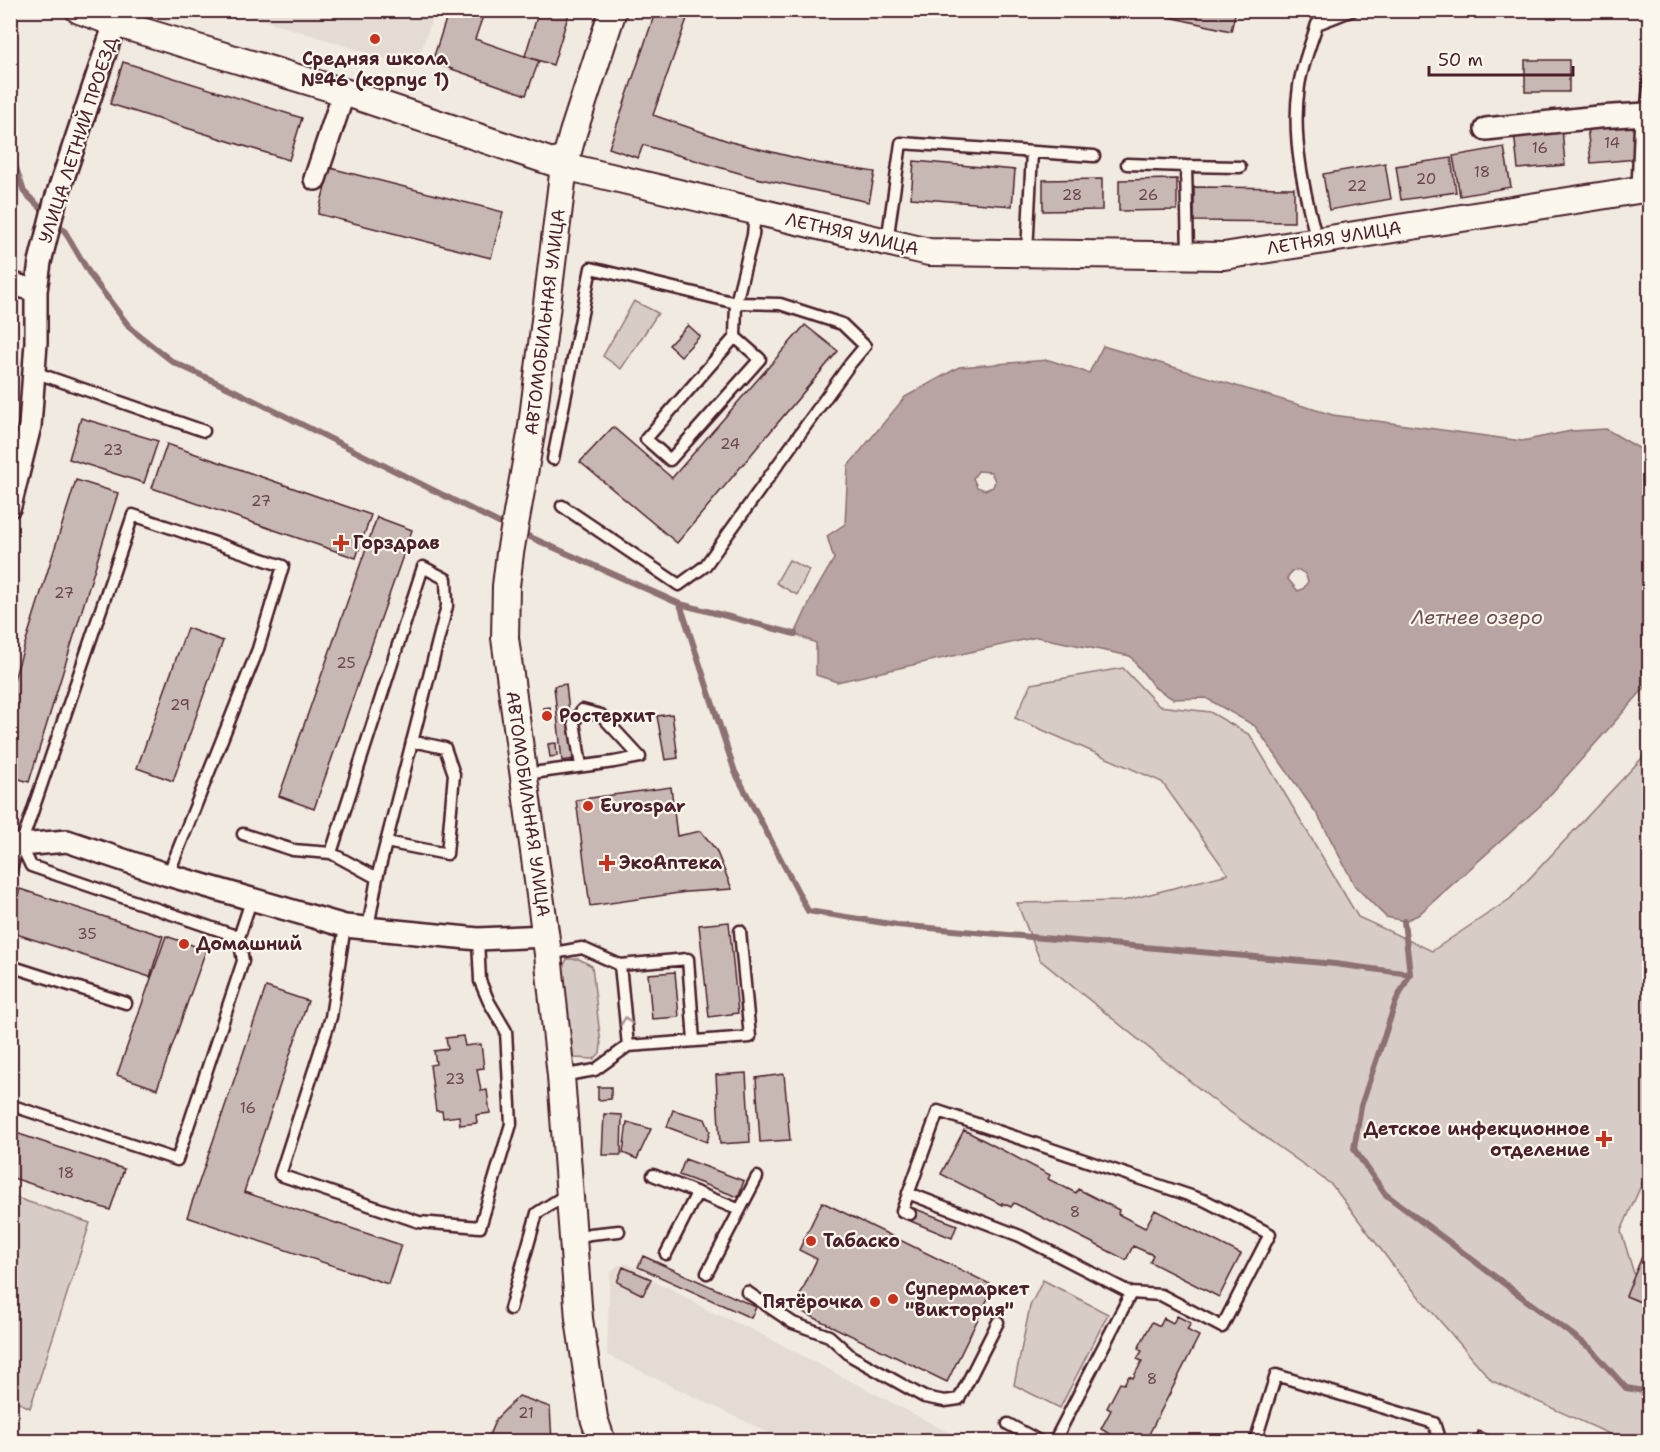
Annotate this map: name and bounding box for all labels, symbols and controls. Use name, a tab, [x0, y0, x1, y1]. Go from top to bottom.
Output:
marker: Средняя школа №46 (корпус 1)	[368, 32, 382, 46]
street label: УЛИЦА ЛЕТНИЙ ПРОЕЗД	[33, 33, 123, 246]
scale bar	[1429, 39, 1573, 77]
place label: Средняя школа №46 (корпус 1)	[301, 47, 449, 92]
text: 50 m	[1438, 48, 1483, 72]
house number: 14	[1604, 133, 1620, 153]
house number: 16	[1532, 138, 1548, 158]
house number: 18	[1474, 162, 1490, 182]
house number: 20	[1416, 169, 1436, 189]
house number: 22	[1347, 176, 1367, 196]
house number: 28	[1062, 185, 1082, 205]
house number: 26	[1138, 185, 1158, 205]
street label: ЛЕТНЯЯ УЛИЦА	[783, 207, 921, 261]
street label: АВТОМОБИЛЬНАЯ УЛИЦА	[519, 208, 571, 436]
street label: ЛЕТНЯЯ УЛИЦА	[1265, 216, 1403, 260]
house number: 24	[720, 434, 740, 454]
house number: 23	[103, 440, 123, 460]
house number: 27	[251, 491, 271, 511]
place label: Горздрав	[353, 531, 440, 555]
marker: Горздрав	[334, 536, 348, 550]
house number: 27	[54, 583, 74, 603]
water label: Летнее озеро	[1410, 604, 1543, 630]
house number: 25	[336, 653, 356, 673]
street label: АВТОМОБИЛЬНАЯ УЛИЦА	[500, 690, 556, 918]
house number: 29	[170, 695, 190, 715]
place label: Ростерхит	[559, 704, 655, 728]
marker: Ростерхит	[540, 709, 554, 723]
place label: Eurospar	[600, 794, 686, 818]
marker: Eurospar	[581, 799, 595, 813]
place label: ЭкоАптека	[619, 851, 723, 875]
marker: ЭкоАптека	[600, 856, 614, 870]
house number: 35	[77, 924, 97, 944]
place label: Домашний	[196, 932, 302, 956]
marker: Домашний	[177, 937, 191, 951]
one-way arrow	[620, 1016, 633, 1026]
house number: 23	[445, 1069, 465, 1089]
house number: 16	[240, 1098, 256, 1118]
place label: Детское инфекционное отделение	[1363, 1117, 1590, 1162]
marker: Детское инфекционное отделение	[1595, 1130, 1613, 1148]
house number: 18	[58, 1163, 74, 1183]
house number: 8	[1070, 1202, 1080, 1222]
place label: Табаско	[823, 1229, 900, 1253]
marker: Табаско	[804, 1234, 818, 1248]
place label: Супермаркет "Виктория"	[905, 1277, 1030, 1322]
place label: Пятёрочка	[763, 1290, 864, 1314]
marker: Супермаркет "Виктория"	[886, 1292, 900, 1306]
marker: Пятёрочка	[868, 1295, 882, 1309]
house number: 8	[1147, 1369, 1157, 1389]
house number: 21	[518, 1403, 534, 1423]

